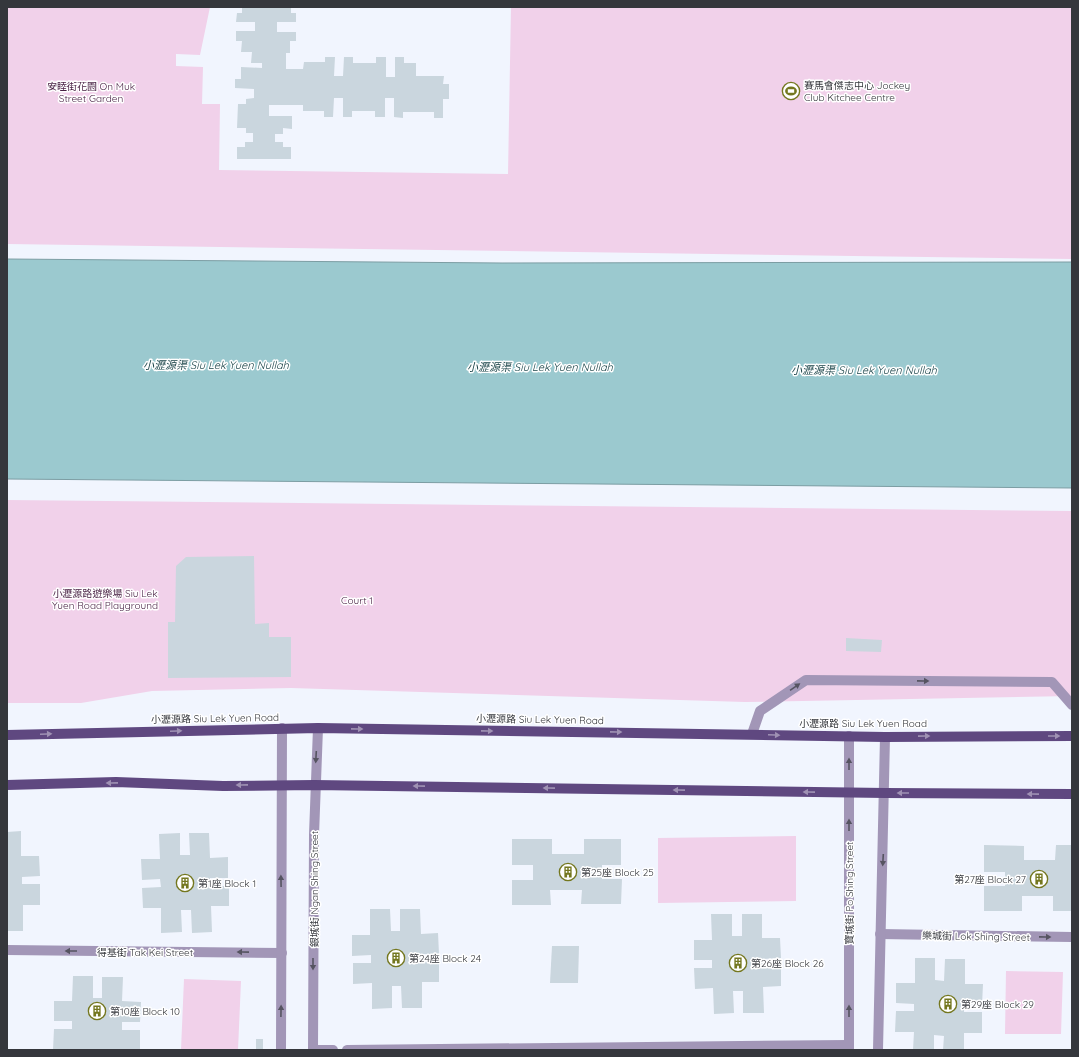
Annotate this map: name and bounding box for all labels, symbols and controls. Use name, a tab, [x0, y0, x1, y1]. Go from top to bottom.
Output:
place label: 賽馬會傑志中心 Jockey Club Kitchee Centre	[804, 79, 910, 104]
park label: 安睦街花園 On Muk Street Garden	[47, 80, 135, 105]
sports icon: 賽馬會傑志中心 Jockey Club Kitchee Centre	[781, 81, 801, 101]
water label: 小瀝源渠 Siu Lek Yuen Nullah	[143, 358, 290, 372]
water label: 小瀝源渠 Siu Lek Yuen Nullah	[467, 360, 614, 374]
water label: 小瀝源渠 Siu Lek Yuen Nullah	[791, 363, 938, 377]
park label: 小瀝源路遊樂場 Siu Lek Yuen Road Playground	[52, 587, 158, 612]
park label: Court 1	[341, 594, 373, 607]
one-way arrow	[917, 678, 930, 684]
one-way arrow	[790, 683, 800, 691]
street label: 小瀝源路 Siu Lek Yuen Road	[151, 711, 279, 726]
street label: 小瀝源路 Siu Lek Yuen Road	[476, 712, 604, 727]
street label: 小瀝源路 Siu Lek Yuen Road	[799, 717, 927, 730]
one-way arrow	[351, 726, 364, 732]
one-way arrow	[170, 727, 182, 734]
one-way arrow	[481, 728, 494, 734]
one-way arrow	[610, 729, 623, 735]
one-way arrow	[40, 731, 52, 738]
one-way arrow	[768, 732, 781, 738]
one-way arrow	[918, 732, 930, 739]
one-way arrow	[1048, 733, 1061, 739]
one-way arrow	[313, 751, 319, 764]
one-way arrow	[846, 757, 852, 770]
one-way arrow	[106, 779, 118, 786]
one-way arrow	[235, 782, 248, 788]
one-way arrow	[412, 783, 425, 789]
one-way arrow	[542, 785, 555, 791]
one-way arrow	[672, 787, 685, 793]
one-way arrow	[802, 789, 815, 795]
one-way arrow	[896, 790, 909, 796]
one-way arrow	[1026, 791, 1039, 797]
one-way arrow	[846, 818, 852, 831]
street label: 銀城街 Ngan Shing Street	[308, 830, 321, 947]
street label: 寶城街 Po Shing Street	[843, 841, 856, 944]
one-way arrow	[880, 854, 887, 866]
building icon: 第25座 Block 25	[558, 862, 578, 882]
place label: 第25座 Block 25	[581, 866, 654, 879]
building icon: 第27座 Block 27	[1029, 869, 1049, 889]
building icon: 第1座 Block 1	[175, 873, 195, 893]
place label: 第27座 Block 27	[954, 873, 1026, 886]
one-way arrow	[278, 874, 284, 887]
place label: 第1座 Block 1	[198, 877, 256, 890]
street label: 樂城街 Lok Shing Street	[922, 929, 1031, 944]
one-way arrow	[1039, 933, 1051, 940]
street label: 得基街 Tak Kei Street	[97, 946, 194, 959]
one-way arrow	[64, 948, 77, 954]
building icon: 第24座 Block 24	[386, 948, 406, 968]
one-way arrow	[236, 949, 249, 955]
place label: 第24座 Block 24	[409, 952, 481, 965]
building icon: 第26座 Block 26	[728, 953, 748, 973]
place label: 第26座 Block 26	[751, 957, 824, 970]
one-way arrow	[310, 958, 316, 971]
building icon: 第29座 Block 29	[938, 994, 958, 1014]
place label: 第29座 Block 29	[961, 998, 1034, 1011]
building icon: 第10座 Block 10	[87, 1001, 107, 1021]
one-way arrow	[278, 1004, 284, 1017]
one-way arrow	[846, 1004, 852, 1017]
place label: 第10座 Block 10	[110, 1005, 180, 1018]

